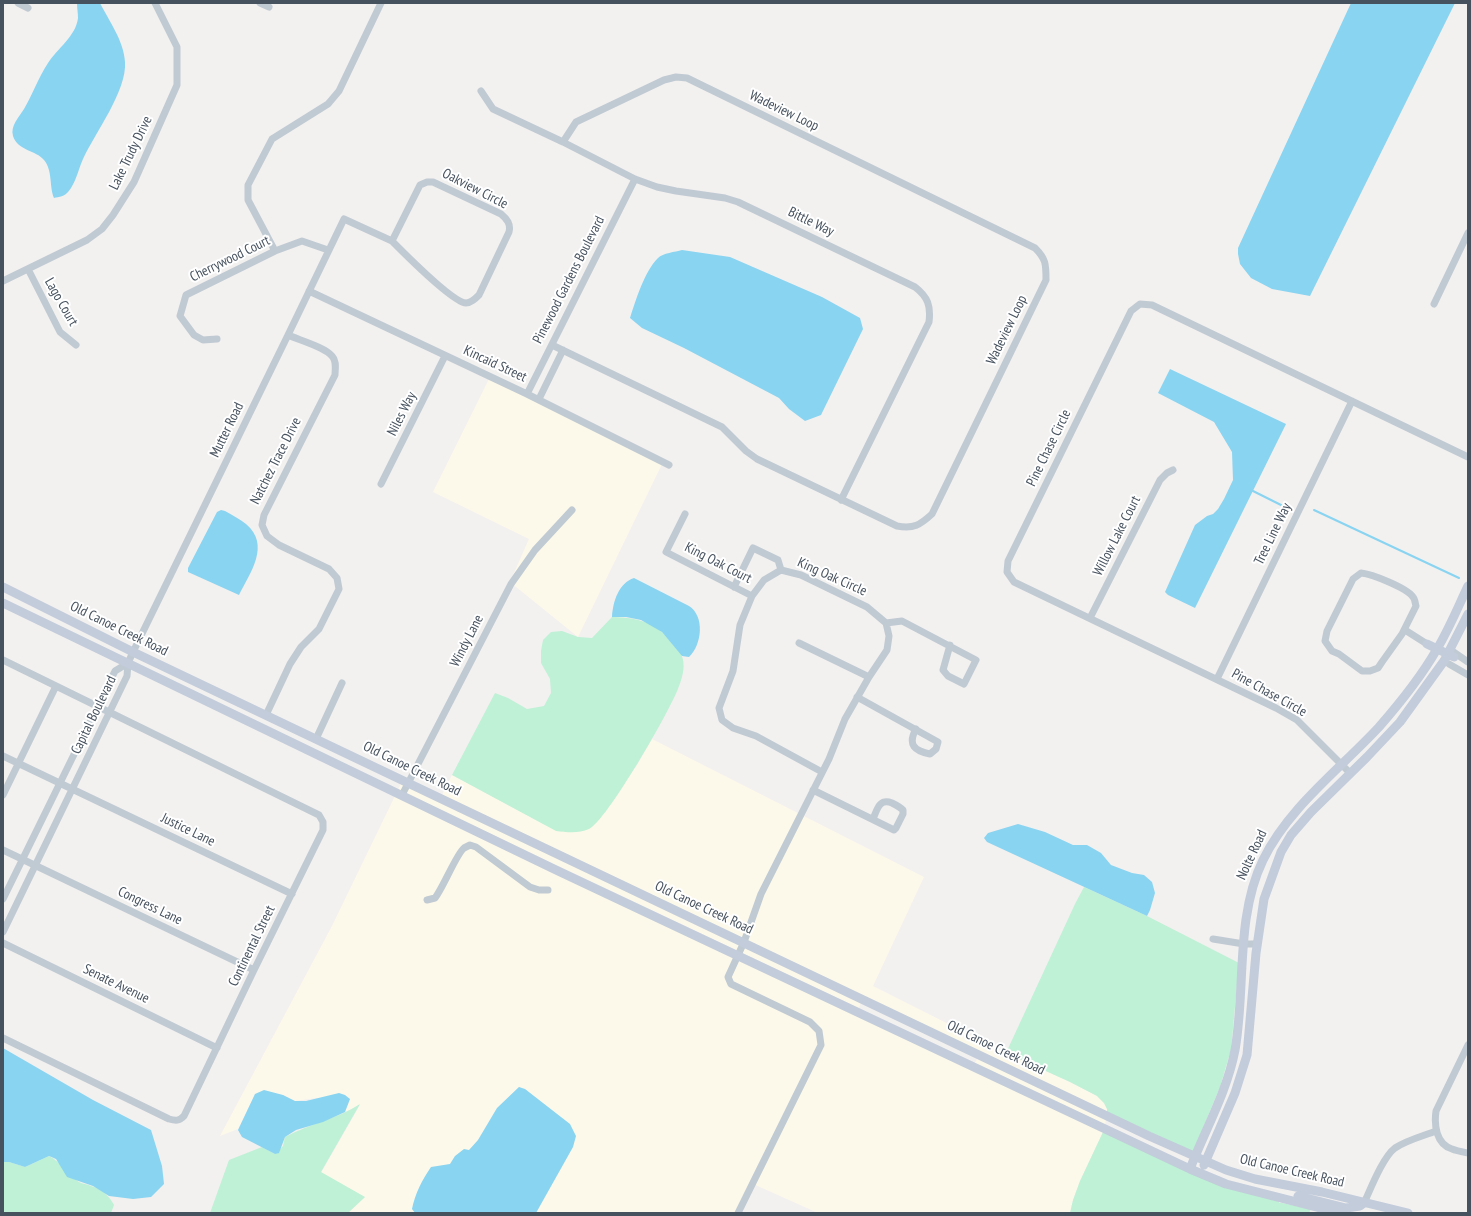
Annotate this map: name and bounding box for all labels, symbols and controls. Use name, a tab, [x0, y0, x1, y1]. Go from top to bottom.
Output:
street label: Wadeview Loop	[747, 87, 821, 135]
street label: Lake Trudy Drive	[106, 113, 156, 193]
street label: Oakview Circle	[439, 165, 511, 213]
street label: Bittle Way	[785, 204, 837, 240]
street label: Pinewood Gardens Boulevard	[530, 213, 608, 347]
street label: Cherrywood Court	[187, 232, 273, 286]
street label: Lago Court	[41, 275, 81, 329]
street label: Wadeview Loop	[983, 293, 1031, 367]
street label: Kincaid Street	[461, 342, 529, 386]
street label: Niles Way	[384, 389, 420, 439]
street label: Mutter Road	[207, 400, 247, 460]
street label: Pine Chase Circle	[1023, 407, 1075, 489]
street label: Natchez Trace Drive	[247, 415, 305, 507]
street label: Willow Lake Court	[1090, 493, 1144, 579]
street label: Tree Line Way	[1251, 500, 1295, 568]
street label: King Oak Court	[682, 539, 754, 587]
street label: King Oak Circle	[795, 554, 869, 600]
street label: Old Canoe Creek Road	[67, 598, 171, 660]
street label: Windy Lane	[447, 612, 487, 670]
street label: Pine Chase Circle	[1229, 665, 1309, 721]
street label: Capital Boulevard	[68, 673, 120, 757]
street label: Old Canoe Creek Road	[360, 738, 464, 800]
street label: Justice Lane	[158, 810, 218, 850]
street label: Nolte Road	[1233, 827, 1271, 883]
street label: Old Canoe Creek Road	[652, 878, 756, 938]
street label: Congress Lane	[115, 883, 185, 929]
street label: Continental Street	[225, 903, 279, 989]
street label: Senate Avenue	[80, 961, 152, 1007]
street label: Old Canoe Creek Road	[944, 1017, 1048, 1079]
street label: Old Canoe Creek Road	[1238, 1151, 1346, 1191]

